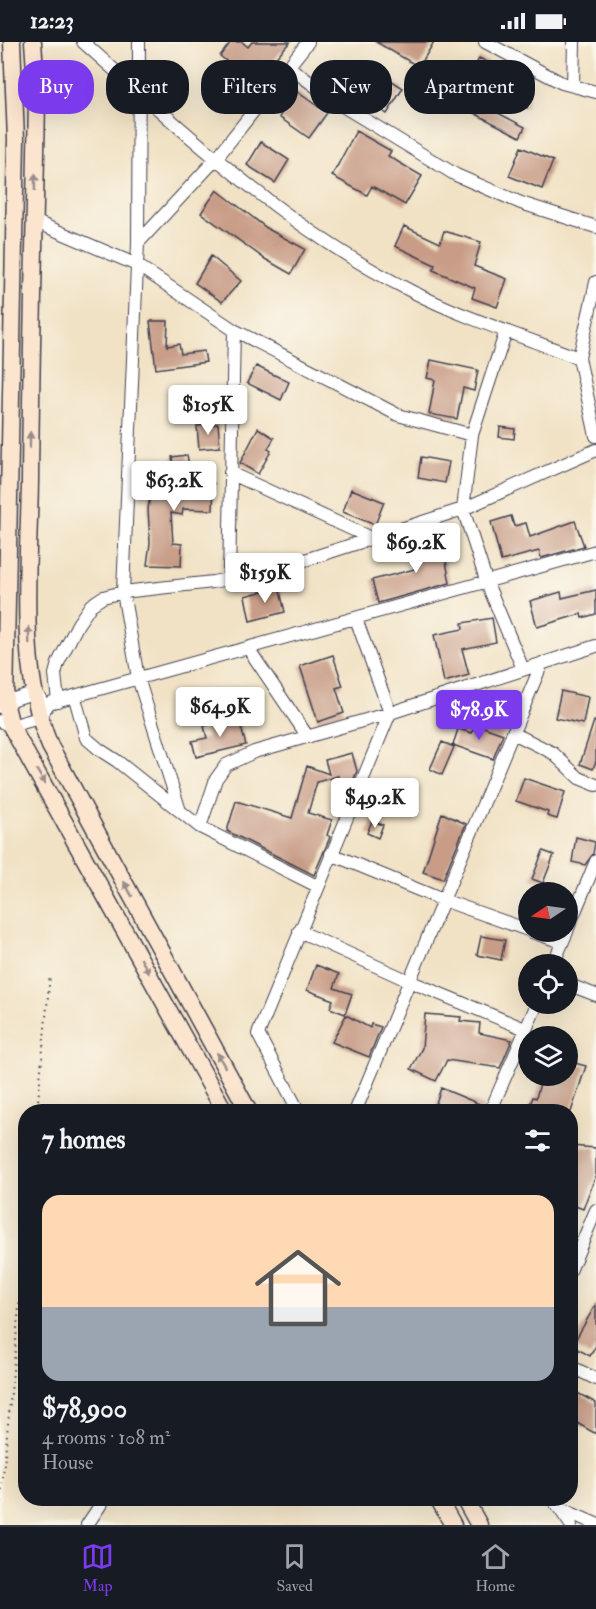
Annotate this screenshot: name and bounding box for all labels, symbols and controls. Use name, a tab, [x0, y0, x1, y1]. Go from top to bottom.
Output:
text: 12:23	[30, 7, 74, 35]
chip: Buy	[18, 60, 94, 114]
chip: Rent	[106, 60, 189, 114]
chip: Filters	[201, 60, 298, 114]
chip: New	[310, 60, 392, 114]
chip: Apartment	[404, 60, 535, 114]
one-way arrow	[30, 172, 40, 191]
pin: $105K	[166, 385, 250, 436]
text: $105K	[182, 392, 234, 417]
one-way arrow	[25, 430, 35, 449]
pin: $63.2K	[125, 461, 223, 512]
text: $63.2K	[145, 468, 203, 493]
pin: $69.2K	[367, 523, 465, 574]
text: $69.2K	[386, 530, 446, 555]
pin: $159K	[223, 553, 307, 604]
text: $159K	[239, 560, 291, 585]
one-way arrow	[25, 625, 34, 644]
pin: $64.9K	[171, 687, 269, 738]
pin: $78.9K	[430, 690, 528, 741]
text: $64.9K	[190, 694, 250, 719]
text: $78.9K	[450, 697, 508, 722]
one-way arrow	[35, 769, 46, 785]
pin: $49.2K	[326, 778, 424, 829]
text: $49.2K	[345, 785, 405, 810]
one-way arrow	[123, 880, 133, 897]
north arrow	[518, 882, 578, 942]
map controls	[518, 882, 578, 1086]
button: locate	[518, 954, 578, 1014]
one-way arrow	[140, 958, 150, 975]
button: layers	[518, 1026, 578, 1086]
one-way arrow	[216, 1051, 226, 1068]
text: 7 homes	[42, 1124, 125, 1156]
icon: filters	[521, 1124, 554, 1157]
icon: home	[244, 1234, 352, 1342]
text: $78,900	[42, 1393, 127, 1425]
text: 4 rooms · 108 m²	[42, 1425, 170, 1450]
text: House	[42, 1450, 93, 1475]
tab: Map	[81, 1540, 114, 1596]
tab: Saved	[276, 1540, 313, 1596]
tab: Home	[475, 1540, 515, 1596]

